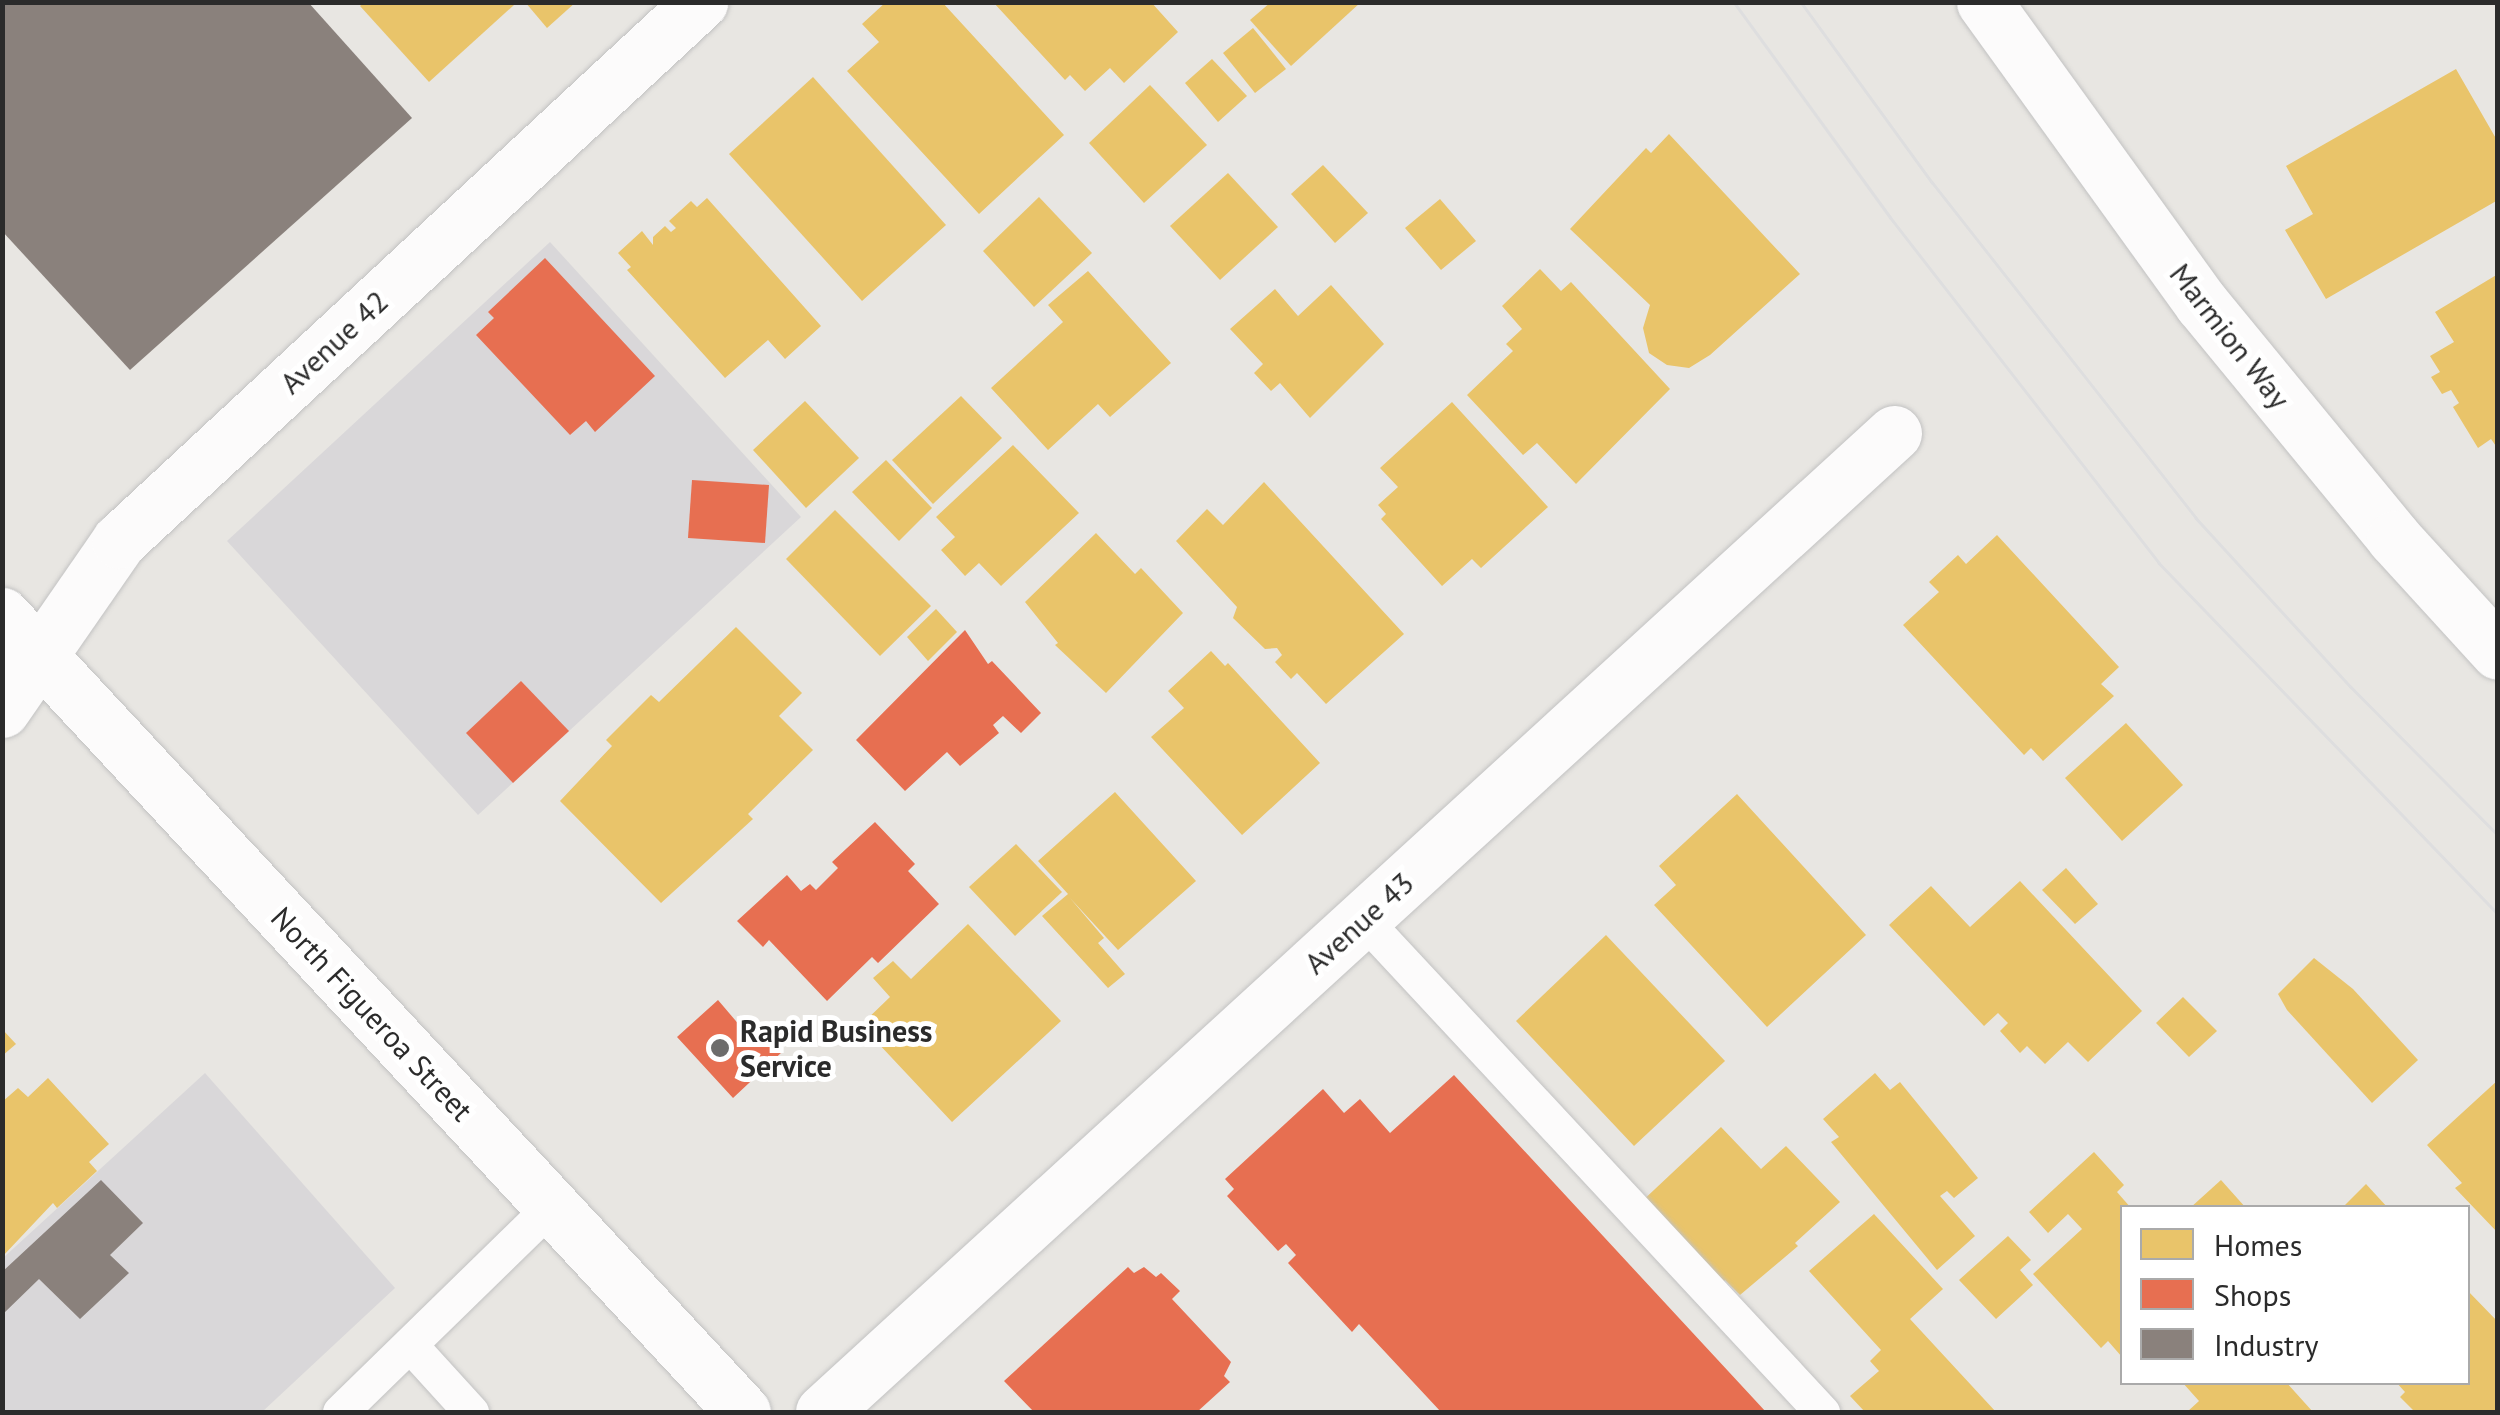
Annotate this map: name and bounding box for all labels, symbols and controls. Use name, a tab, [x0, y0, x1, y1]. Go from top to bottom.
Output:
street label: Marmion Way	[2162, 256, 2298, 416]
street label: Avenue 42	[273, 283, 395, 401]
street label: Avenue 43	[1297, 865, 1421, 981]
street label: North Figueroa Street	[264, 900, 480, 1128]
place label: Rapid Business Service	[740, 1013, 932, 1084]
marker: Rapid Business Service	[709, 1037, 731, 1059]
legend	[2120, 1205, 2470, 1385]
text: Homes	[2214, 1225, 2302, 1264]
text: Shops	[2214, 1275, 2291, 1314]
text: Industry	[2214, 1325, 2318, 1364]

